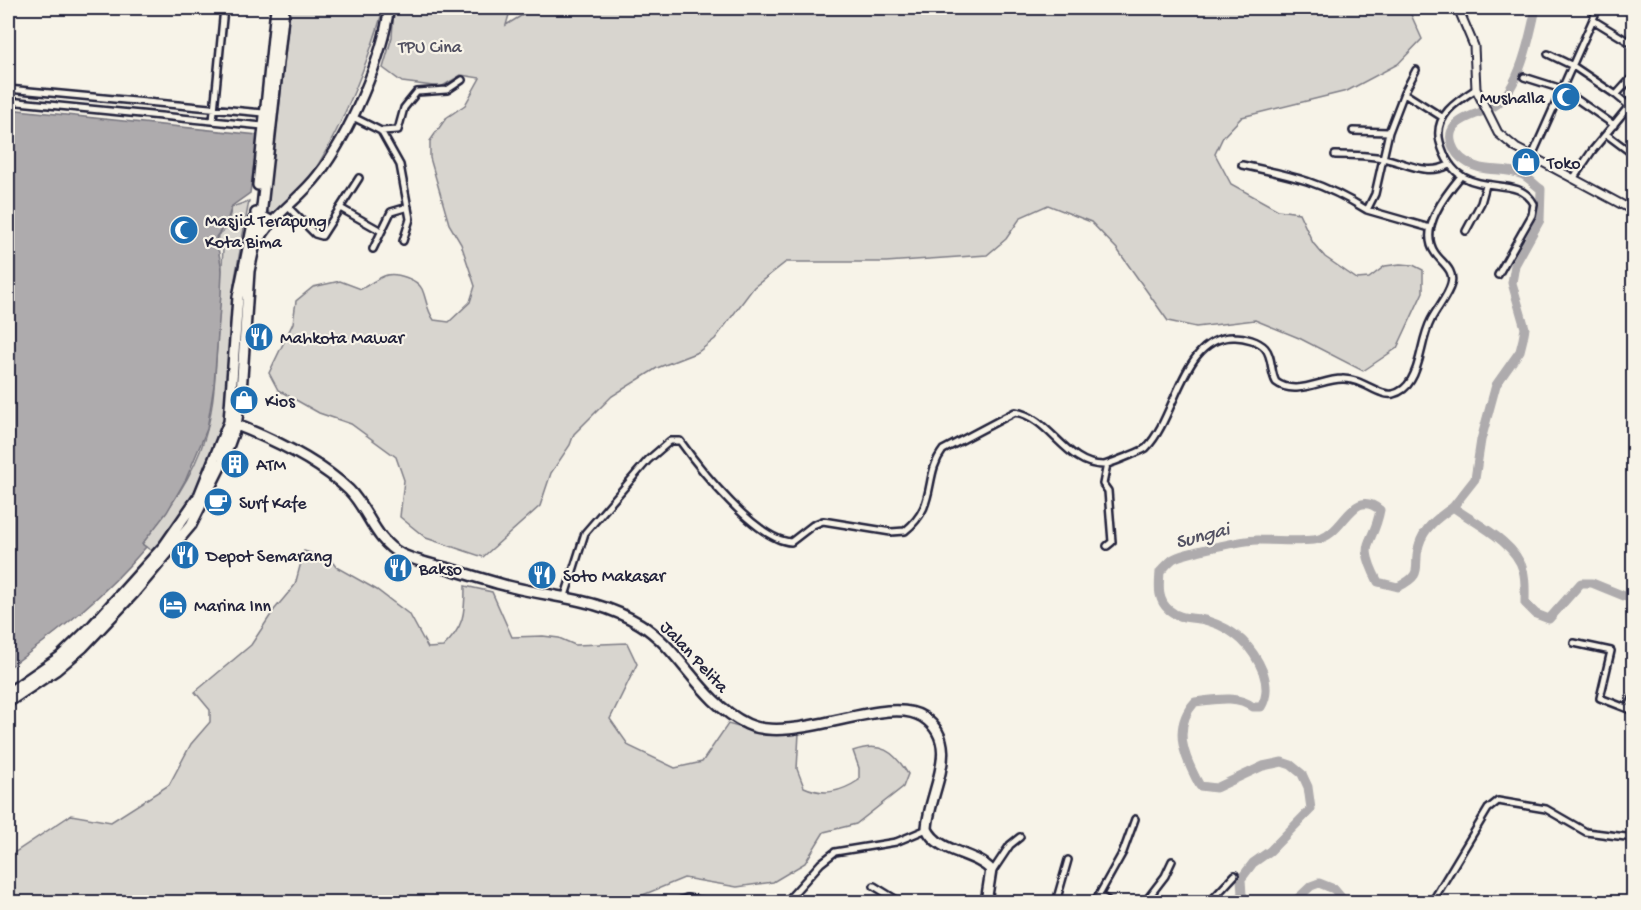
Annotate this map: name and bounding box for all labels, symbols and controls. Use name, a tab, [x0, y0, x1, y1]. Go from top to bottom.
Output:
park label: TPU Cina	[397, 38, 463, 59]
mosque icon: Mushalla	[1550, 81, 1582, 113]
place label: Mushalla	[1480, 89, 1546, 110]
shop icon: Toko	[1510, 146, 1542, 178]
place label: Toko	[1546, 154, 1581, 175]
place label: Masjid Terapung Kota Bima	[205, 212, 327, 254]
mosque icon: Masjid Terapung Kota Bima	[168, 214, 200, 246]
restaurant icon: Mahkota Mawar	[243, 321, 275, 353]
place label: Mahkota Mawar	[280, 329, 406, 350]
shop icon: Kios	[228, 384, 260, 416]
place label: Kios	[265, 392, 296, 413]
building icon: ATM	[219, 448, 251, 480]
place label: ATM	[256, 456, 287, 477]
cafe icon: Surf Kafe	[202, 486, 234, 518]
place label: Surf Kafe	[239, 494, 307, 515]
water label: Sungai	[1173, 518, 1235, 556]
restaurant icon: Depot Semarang	[169, 539, 201, 571]
place label: Depot Semarang	[205, 547, 332, 568]
restaurant icon: Bakso	[382, 552, 414, 584]
restaurant icon: Soto Makasar	[526, 559, 558, 591]
place label: Bakso	[418, 560, 462, 581]
place label: Soto Makasar	[563, 567, 667, 588]
hotel icon: Marina Inn	[157, 589, 189, 621]
place label: Marina Inn	[194, 597, 271, 618]
street label: Jalan Pelita	[655, 617, 732, 699]

